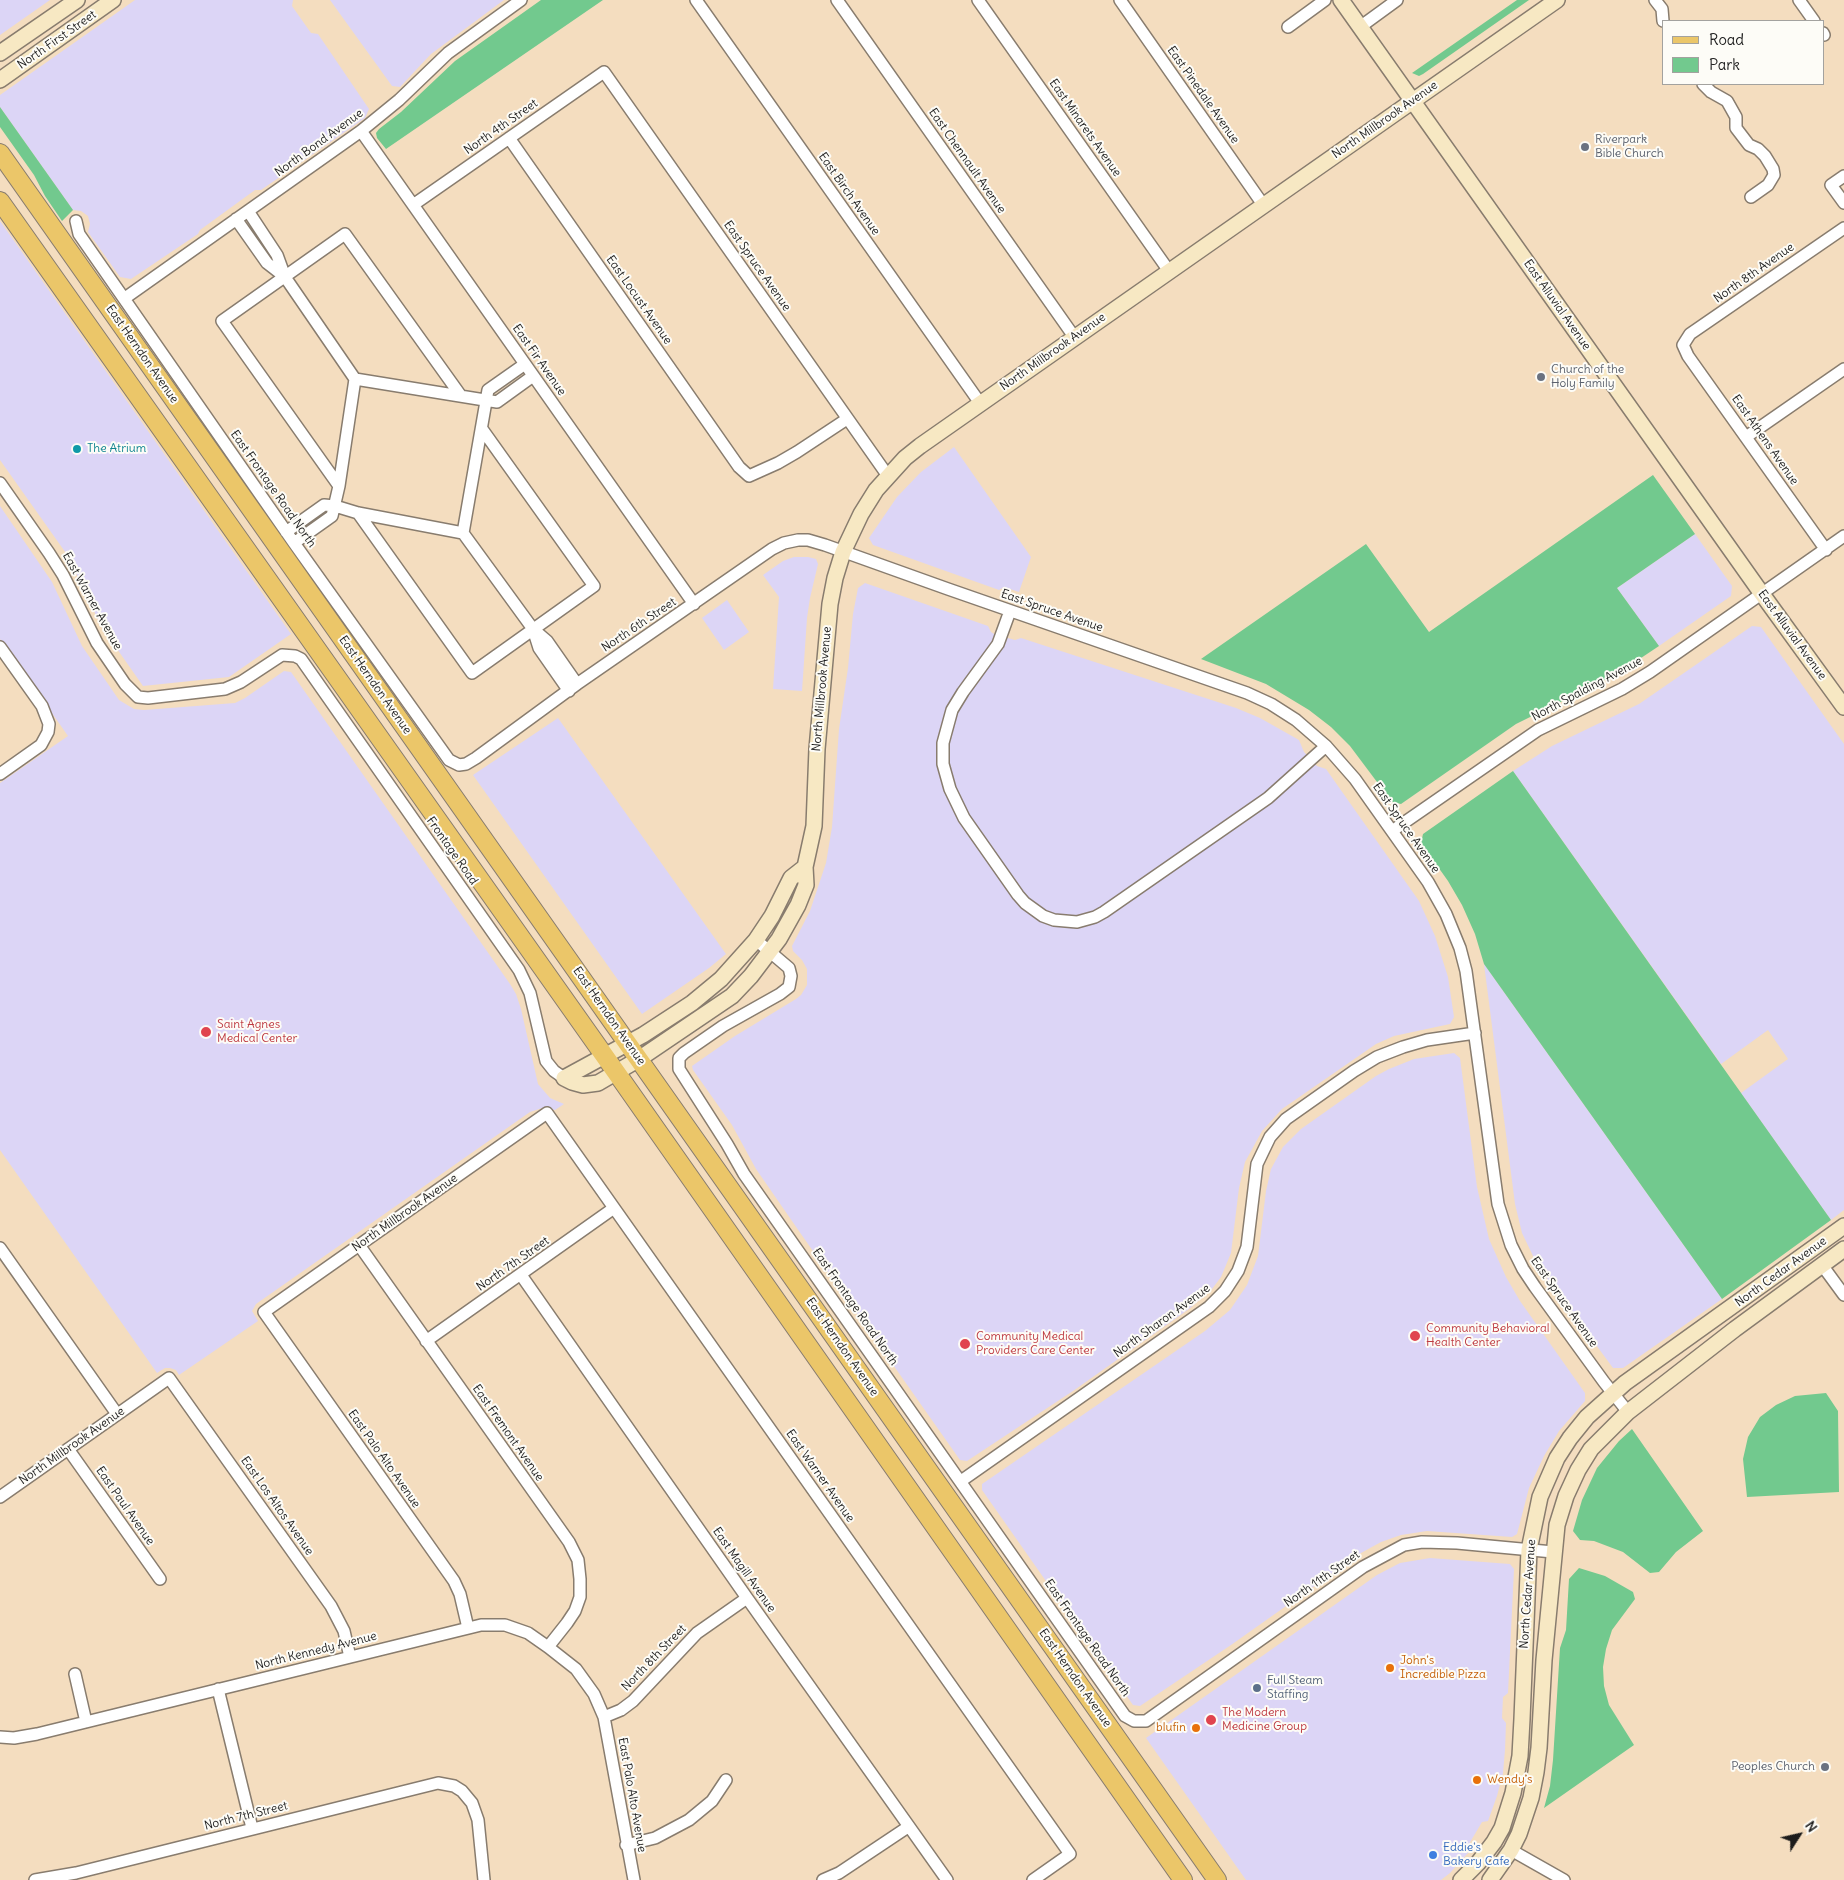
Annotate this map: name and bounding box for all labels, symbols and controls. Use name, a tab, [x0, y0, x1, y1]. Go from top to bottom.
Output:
street label: North First Street	[15, 8, 99, 72]
legend	[1662, 20, 1824, 85]
text: Road	[1709, 30, 1744, 49]
street label: East Pinedale Avenue	[1164, 44, 1242, 146]
text: Park	[1709, 55, 1740, 74]
street label: East Minarets Avenue	[1046, 76, 1124, 180]
street label: North Millbrook Avenue	[1329, 78, 1441, 162]
street label: North 4th Street	[461, 96, 541, 158]
street label: North Bond Avenue	[272, 106, 366, 180]
street label: East Chennault Avenue	[925, 106, 1009, 216]
place label: Riverpark Bible Church	[1595, 133, 1664, 161]
marker: Riverpark Bible Church	[1579, 141, 1591, 153]
street label: East Birch Avenue	[815, 150, 883, 238]
street label: East Spruce Avenue	[720, 218, 794, 314]
street label: North 8th Avenue	[1711, 240, 1797, 306]
street label: East Locust Avenue	[603, 253, 675, 347]
street label: East Alluvial Avenue	[1520, 257, 1594, 353]
street label: East Herndon Avenue	[103, 302, 181, 406]
street label: North Millbrook Avenue	[997, 310, 1109, 394]
street label: East Fir Avenue	[509, 322, 569, 398]
place label: Church of the Holy Family	[1551, 363, 1624, 391]
marker: Church of the Holy Family	[1535, 371, 1547, 383]
street label: East Athens Avenue	[1729, 392, 1801, 488]
street label: East Frontage Road North	[227, 428, 319, 550]
place label: The Atrium	[87, 442, 146, 456]
marker: The Atrium	[71, 443, 83, 455]
street label: East Warner Avenue	[59, 550, 125, 652]
street label: East Spruce Avenue	[999, 587, 1105, 635]
street label: East Alluvial Avenue	[1755, 587, 1829, 683]
street label: North 6th Street	[599, 595, 679, 655]
street label: North Millbrook Avenue	[809, 626, 835, 752]
street label: East Herndon Avenue	[336, 633, 414, 737]
street label: North Spalding Avenue	[1529, 654, 1645, 724]
street label: East Spruce Avenue	[1369, 780, 1443, 876]
street label: Frontage Road	[423, 814, 481, 888]
street label: East Herndon Avenue	[570, 964, 648, 1068]
place label: Saint Agnes Medical Center	[217, 1018, 297, 1046]
marker: Saint Agnes Medical Center	[199, 1025, 213, 1039]
street label: North Millbrook Avenue	[349, 1171, 461, 1255]
street label: North 7th Street	[474, 1234, 552, 1294]
street label: North Cedar Avenue	[1732, 1234, 1830, 1310]
street label: East Frontage Road North	[809, 1246, 901, 1368]
street label: East Spruce Avenue	[1527, 1254, 1601, 1350]
street label: North Sharon Avenue	[1111, 1281, 1213, 1361]
street label: East Herndon Avenue	[803, 1295, 881, 1399]
place label: Community Behavioral Health Center	[1426, 1322, 1550, 1350]
marker: Community Behavioral Health Center	[1408, 1329, 1422, 1343]
place label: Community Medical Providers Care Center	[976, 1330, 1095, 1358]
marker: Community Medical Providers Care Center	[958, 1337, 972, 1351]
street label: East Fremont Avenue	[469, 1382, 547, 1484]
street label: North Millbrook Avenue	[16, 1404, 128, 1488]
street label: East Palo Alto Avenue	[345, 1407, 423, 1511]
street label: East Warner Avenue	[783, 1427, 857, 1525]
street label: East Los Altos Avenue	[237, 1454, 317, 1558]
street label: East Paul Avenue	[93, 1464, 157, 1548]
street label: East Magill Avenue	[709, 1525, 779, 1615]
street label: North Cedar Avenue	[1517, 1539, 1539, 1649]
street label: North 11th Street	[1281, 1548, 1363, 1610]
street label: East Frontage Road North	[1041, 1577, 1133, 1699]
street label: North 8th Street	[619, 1622, 689, 1694]
street label: East Herndon Avenue	[1036, 1626, 1114, 1730]
street label: North Kennedy Avenue	[254, 1629, 378, 1673]
place label: John's Incredible Pizza	[1400, 1654, 1486, 1682]
marker: John's Incredible Pizza	[1384, 1662, 1396, 1674]
place label: Full Steam Staffing	[1267, 1674, 1323, 1702]
marker: Full Steam Staffing	[1251, 1682, 1263, 1694]
place label: The Modern Medicine Group	[1222, 1706, 1307, 1734]
marker: The Modern Medicine Group	[1204, 1713, 1218, 1727]
place label: blufin	[1156, 1721, 1186, 1735]
marker: blufin	[1190, 1722, 1202, 1734]
street label: East Palo Alto Avenue	[615, 1736, 649, 1854]
place label: Peoples Church	[1731, 1760, 1815, 1774]
marker: Peoples Church	[1819, 1761, 1831, 1773]
place label: Wendy's	[1487, 1773, 1532, 1787]
marker: Wendy's	[1471, 1774, 1483, 1786]
street label: North 7th Street	[203, 1799, 289, 1833]
north arrow	[1774, 1810, 1824, 1860]
text: N	[1801, 1817, 1821, 1836]
place label: Eddie's Bakery Cafe	[1443, 1841, 1510, 1869]
marker: Eddie's Bakery Cafe	[1427, 1849, 1439, 1861]

